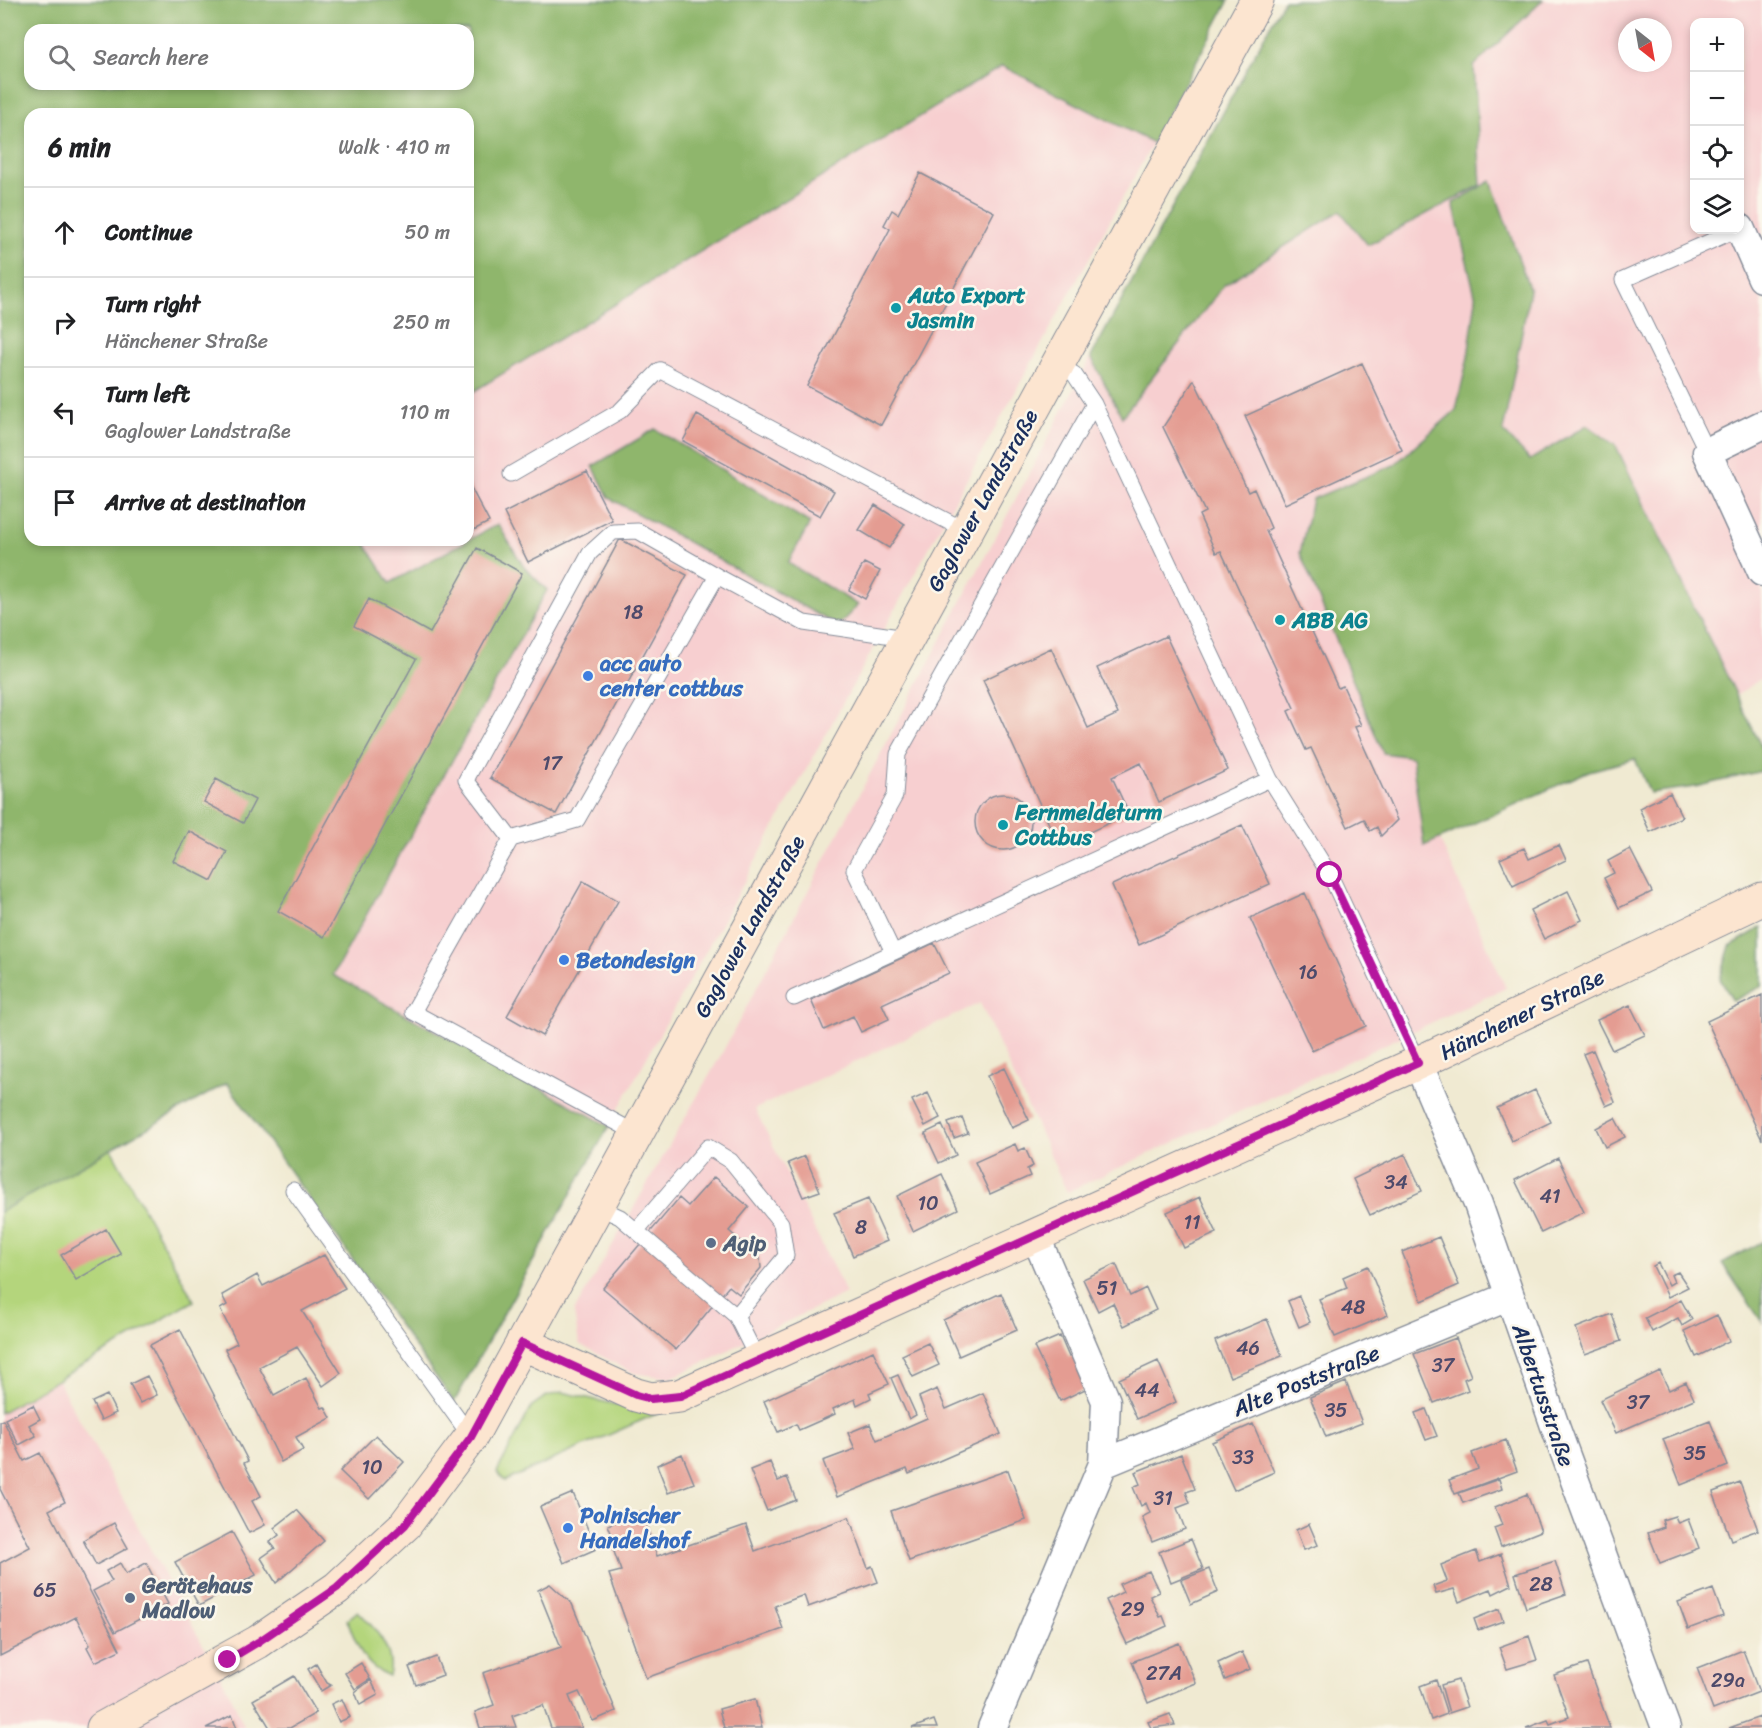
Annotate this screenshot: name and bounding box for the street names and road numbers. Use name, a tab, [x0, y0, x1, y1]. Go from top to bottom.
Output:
street label: Gaglower Landstraße	[916, 401, 1049, 599]
street label: Gaglower Landstraße	[683, 827, 816, 1025]
street label: Hänchener Straße	[1433, 958, 1611, 1071]
street label: Albertusstraße	[1500, 1317, 1586, 1472]
street label: Alte Poststraße	[1226, 1333, 1386, 1428]

